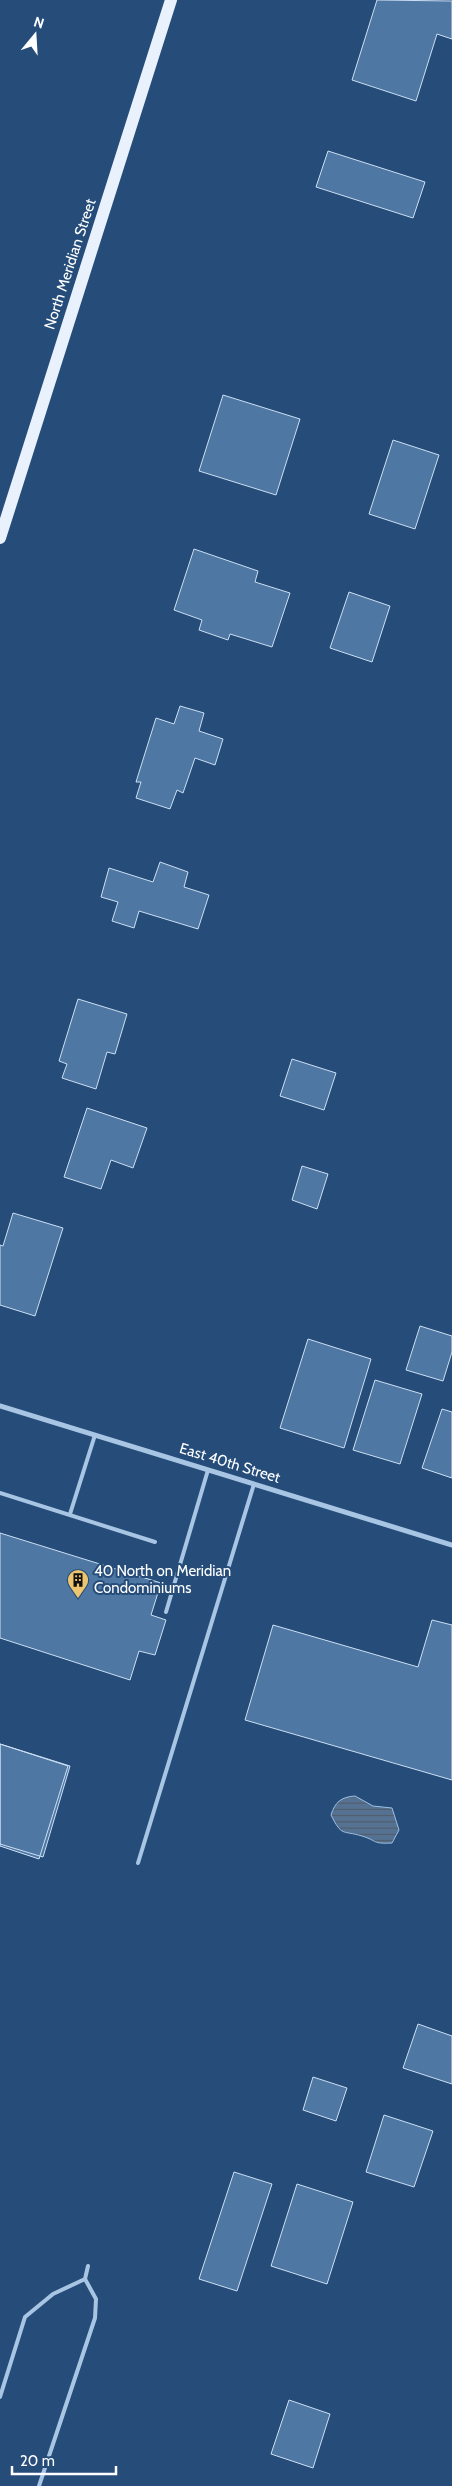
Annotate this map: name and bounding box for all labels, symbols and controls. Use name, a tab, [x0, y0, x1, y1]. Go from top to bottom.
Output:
north arrow	[10, 10, 60, 60]
text: N	[32, 13, 47, 33]
street label: North Meridian Street	[40, 196, 100, 332]
street label: East 40th Street	[177, 1439, 283, 1487]
place label: 40 North on Meridian Condominiums	[94, 1562, 231, 1597]
building icon: 40 North on Meridian Condominiums	[66, 1568, 90, 1599]
scale bar	[12, 2444, 116, 2476]
text: 20 m	[20, 2452, 55, 2470]

